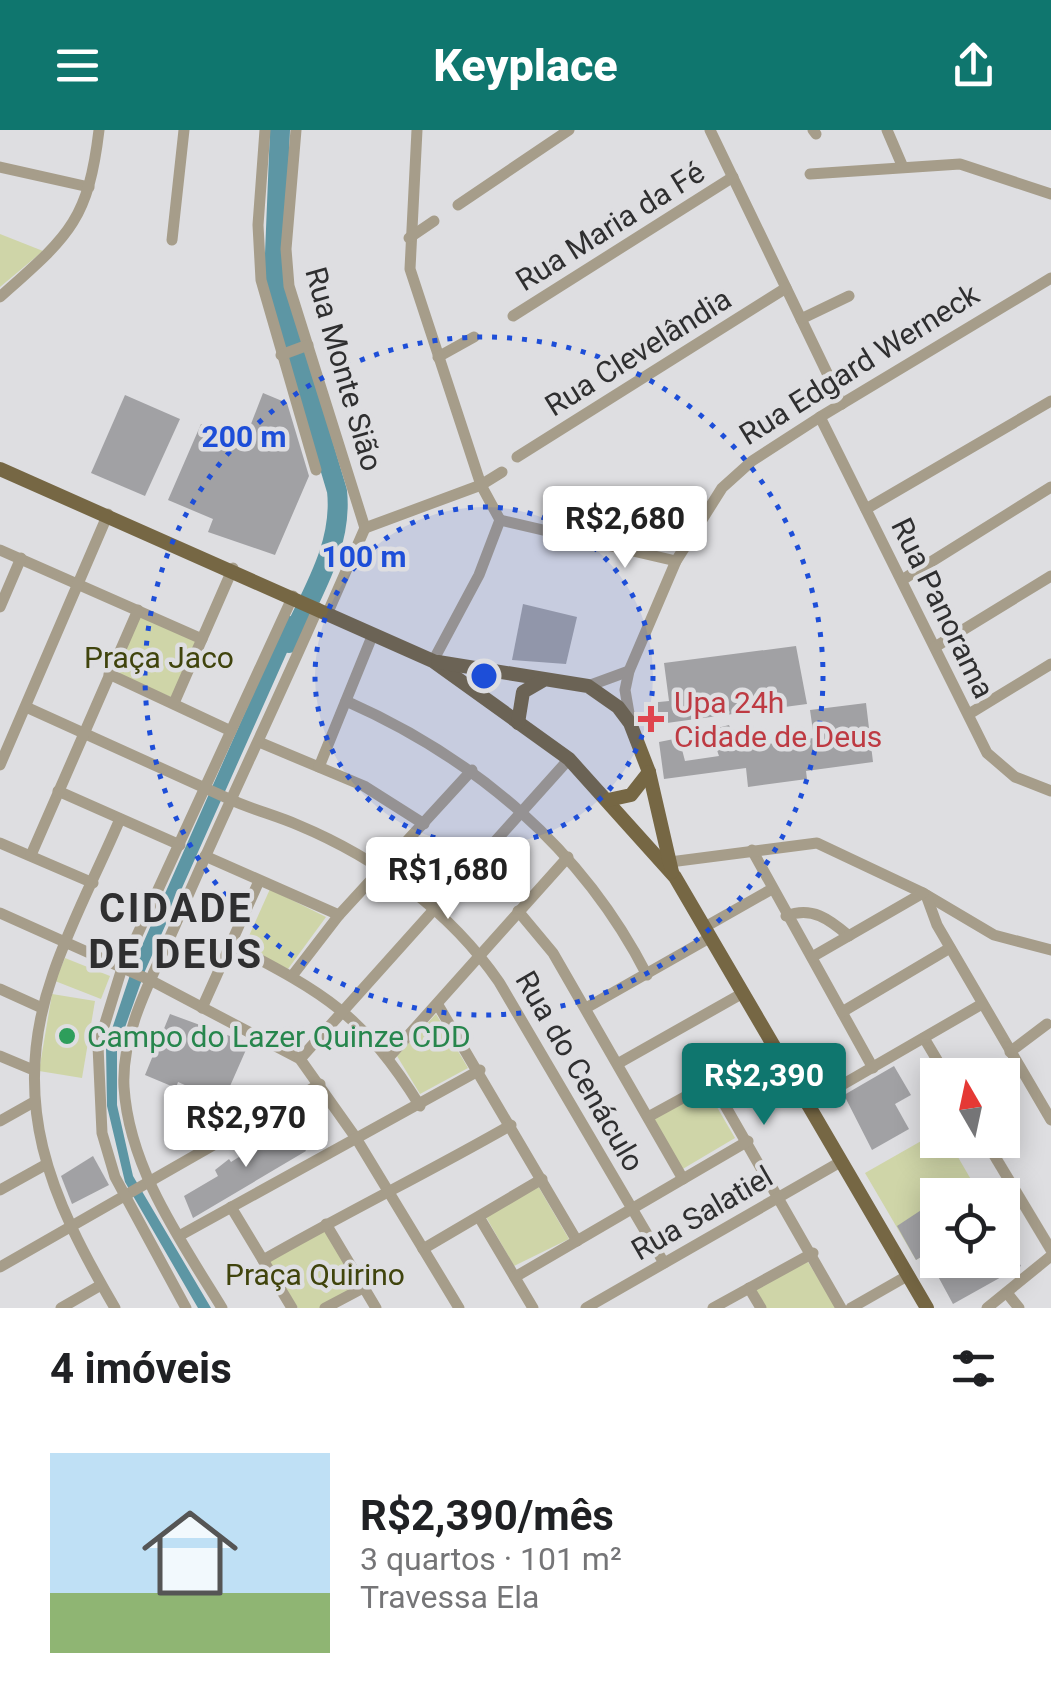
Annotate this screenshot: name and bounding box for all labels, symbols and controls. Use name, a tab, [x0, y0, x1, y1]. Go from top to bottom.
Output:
icon: menu	[50, 38, 105, 93]
icon: share	[946, 38, 1001, 93]
text: Keyplace	[433, 39, 618, 92]
street label: Rua Maria da Fé	[509, 154, 711, 298]
street label: Rua Monte Sião	[298, 263, 390, 475]
street label: Rua Edgard Werneck	[733, 276, 986, 452]
street label: Rua Clevelândia	[539, 281, 737, 423]
text: 200 m	[201, 419, 287, 454]
pin: R$2,680	[533, 486, 717, 571]
text: R$2,680	[565, 499, 685, 537]
street label: Rua Panorama	[884, 512, 1002, 704]
text: 100 m	[321, 539, 407, 574]
park label: Praça Jaco	[84, 640, 234, 675]
centre of rings	[466, 658, 502, 694]
place label: Upa 24h Cidade de Deus	[674, 685, 882, 754]
marker: Upa 24h Cidade de Deus	[638, 706, 664, 732]
pin: R$1,680	[356, 837, 540, 922]
text: R$1,680	[388, 850, 508, 888]
district label: CIDADE DE DEUS	[88, 885, 264, 978]
street label: Rua do Cenáculo	[509, 965, 651, 1177]
place label: Campo do Lazer Quinze CDD	[87, 1019, 471, 1054]
marker: Campo do Lazer Quinze CDD	[56, 1025, 78, 1047]
pin: R$2,390	[672, 1043, 856, 1128]
text: R$2,390	[704, 1056, 824, 1094]
north arrow	[920, 1058, 1020, 1158]
map controls	[920, 1058, 1020, 1278]
pin: R$2,970	[154, 1085, 338, 1170]
text: R$2,970	[186, 1098, 306, 1136]
street label: Rua Salatiel	[625, 1159, 779, 1267]
button: locate	[920, 1178, 1020, 1278]
park label: Praça Quirino	[225, 1257, 405, 1292]
icon: filters	[946, 1341, 1001, 1396]
text: 4 imóveis	[50, 1344, 232, 1393]
text: R$2,390/mês	[360, 1491, 614, 1540]
icon: home	[130, 1493, 250, 1613]
text: 3 quartos · 101 m²	[360, 1540, 622, 1578]
text: Travessa Ela	[360, 1578, 539, 1616]

